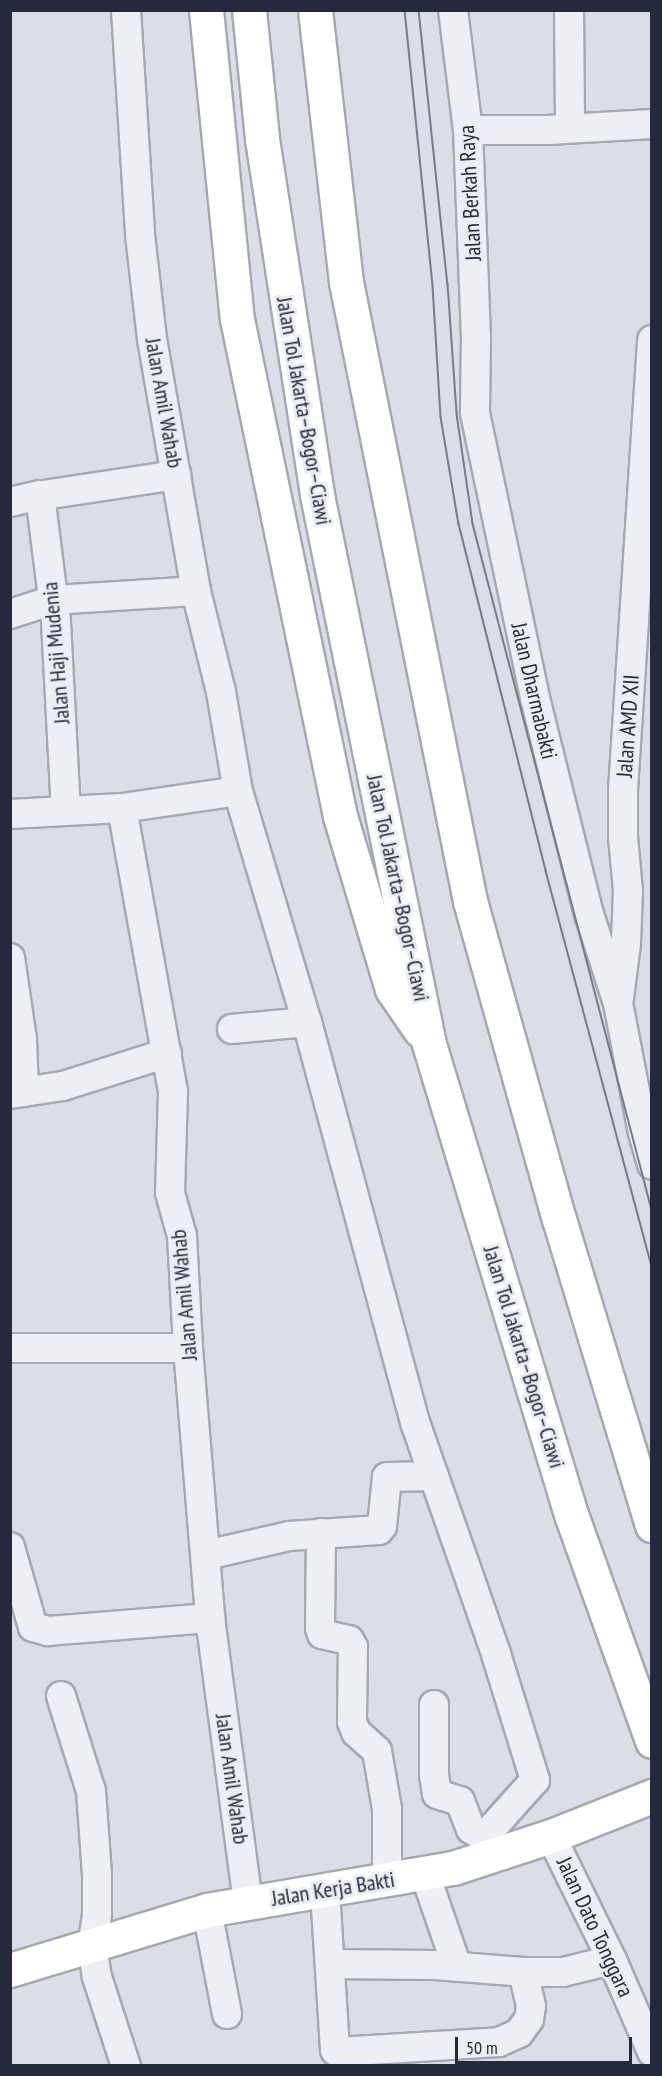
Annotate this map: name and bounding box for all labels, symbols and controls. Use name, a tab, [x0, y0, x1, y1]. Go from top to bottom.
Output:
street label: Jalan Berkah Raya	[453, 124, 487, 262]
street label: Jalan Tol Jakarta–Bogor–Ciawi	[271, 295, 337, 527]
street label: Jalan Amil Wahab	[139, 335, 189, 471]
street label: Jalan Haji Mudenia	[37, 581, 75, 725]
street label: Jalan Dharmabakti	[505, 620, 563, 762]
street label: Jalan AMD XII	[611, 673, 645, 779]
street label: Jalan Tol Jakarta–Bogor–Ciawi	[361, 772, 435, 1004]
street label: Jalan Amil Wahab	[165, 1228, 203, 1362]
street label: Jalan Tol Jakarta–Bogor–Ciawi	[478, 1242, 570, 1472]
street label: Jalan Amil Wahab	[210, 1712, 254, 1846]
street label: Jalan Dato Tonggara	[551, 1852, 639, 2002]
street label: Jalan Kerja Bakti	[270, 1866, 396, 1912]
scale bar	[458, 2025, 635, 2063]
text: 50 m	[466, 2036, 498, 2059]

